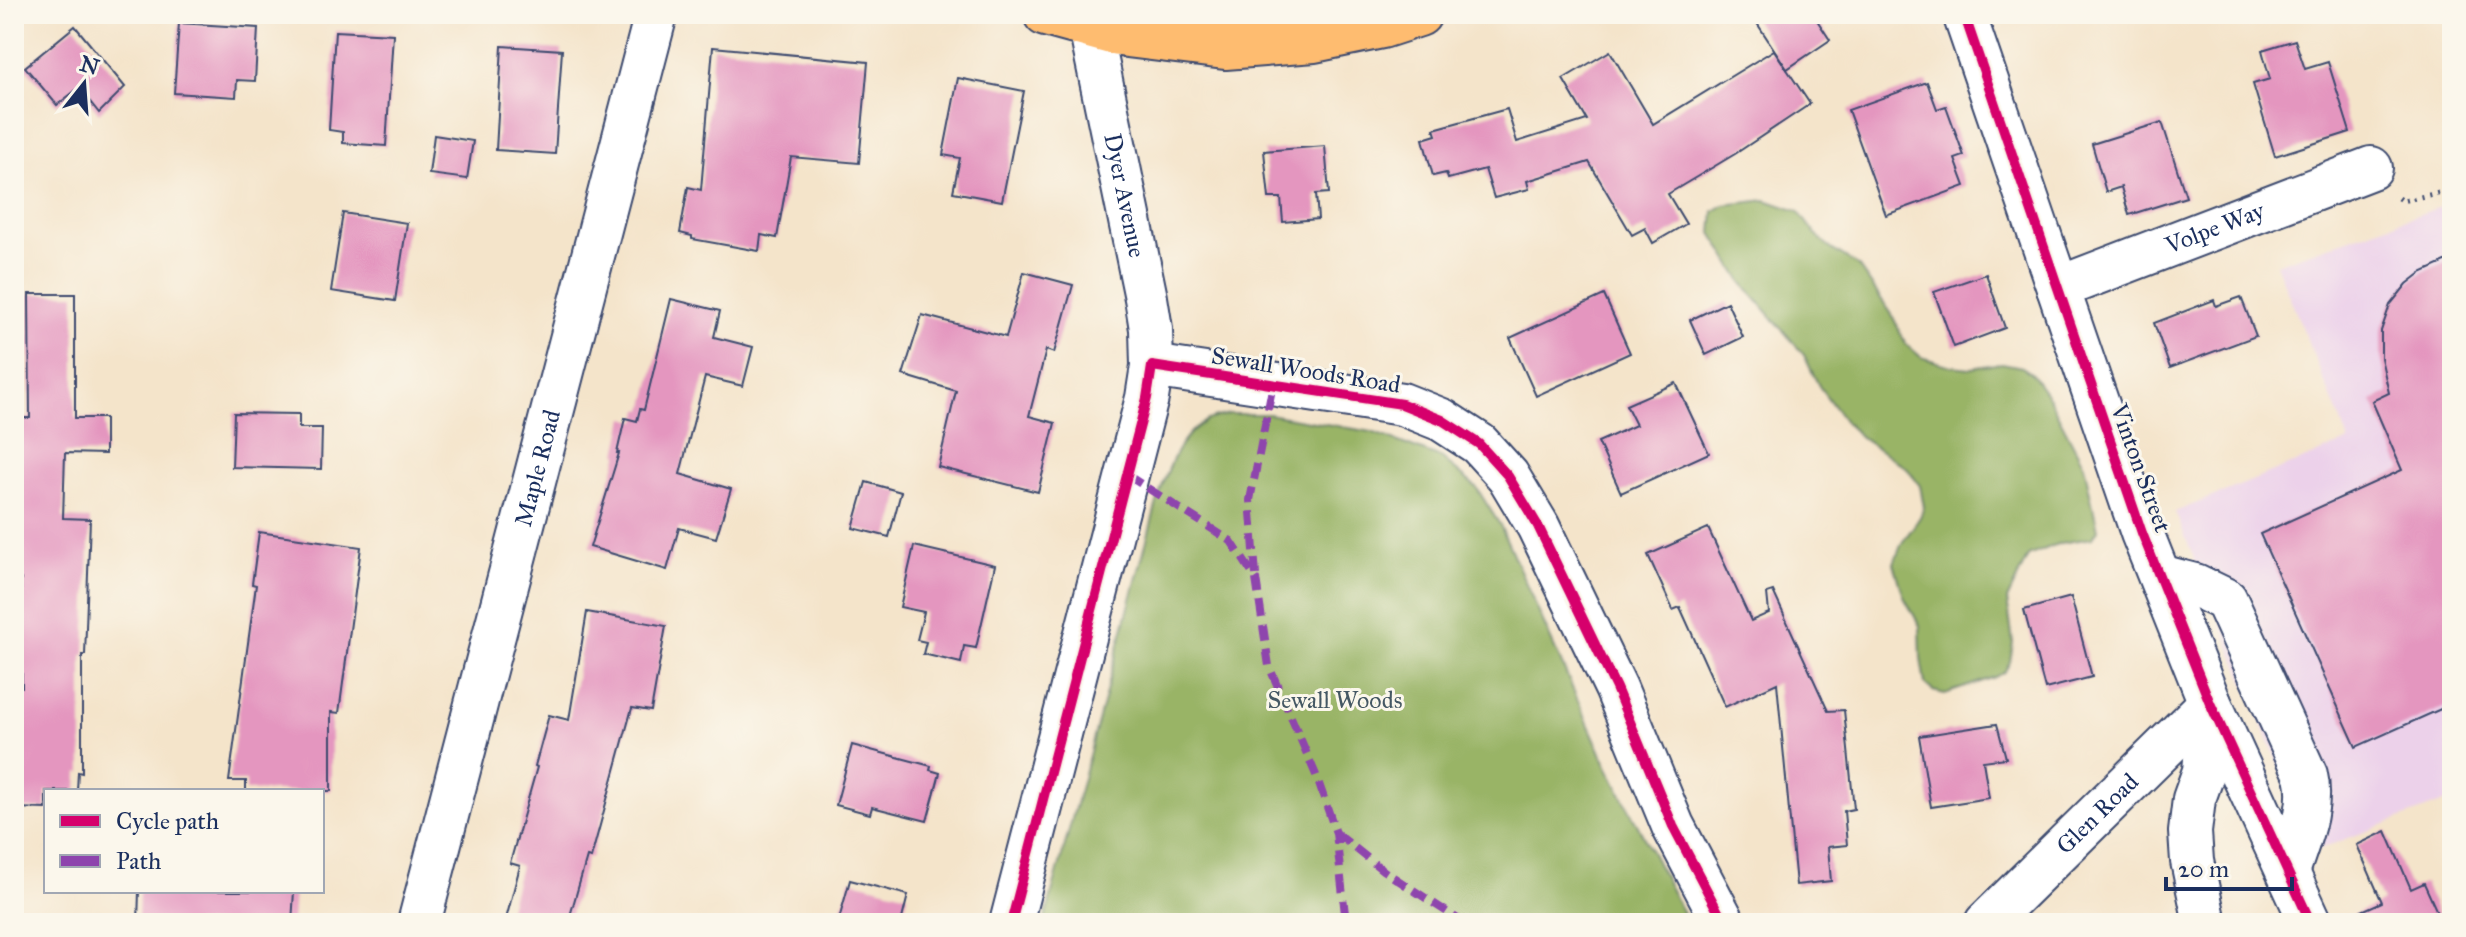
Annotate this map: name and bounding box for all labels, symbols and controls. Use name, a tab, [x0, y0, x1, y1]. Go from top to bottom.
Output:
north arrow	[44, 44, 124, 124]
text: N	[77, 50, 103, 81]
street label: Dyer Avenue	[1097, 131, 1152, 260]
street label: Volpe Way	[2160, 195, 2269, 261]
street label: Sewall Woods Road	[1209, 340, 1403, 400]
street label: Vinton Street	[2104, 399, 2178, 537]
street label: Maple Road	[508, 407, 567, 530]
park label: Sewall Woods	[1268, 685, 1402, 715]
street label: Glen Road	[2050, 767, 2145, 861]
legend	[44, 789, 324, 893]
text: Cycle path	[116, 806, 219, 836]
scale bar	[2166, 841, 2292, 891]
text: Path	[116, 846, 161, 876]
text: 20 m	[2178, 854, 2229, 884]

